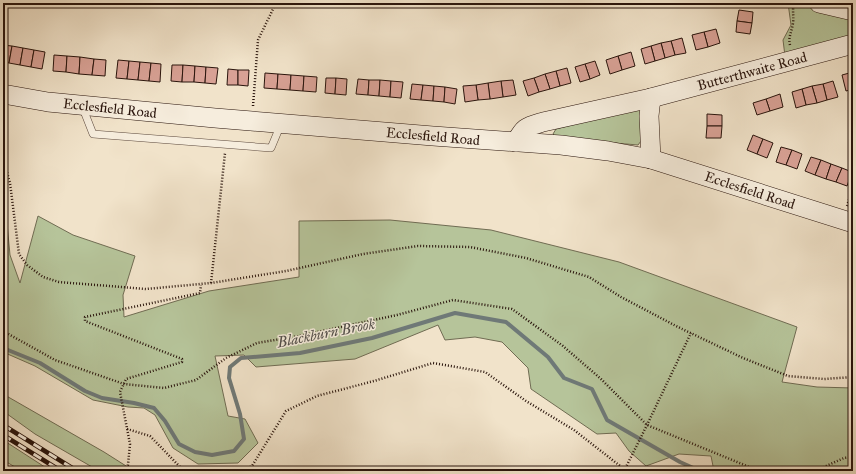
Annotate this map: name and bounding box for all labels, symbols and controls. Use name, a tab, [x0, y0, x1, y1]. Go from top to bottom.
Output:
street label: Butterthwaite Road	[695, 49, 809, 94]
street label: Ecclesfield Road	[62, 95, 158, 122]
street label: Ecclesfield Road	[385, 124, 481, 149]
street label: Ecclesfield Road	[702, 168, 797, 213]
water label: Blackburn Brook	[275, 315, 377, 352]

